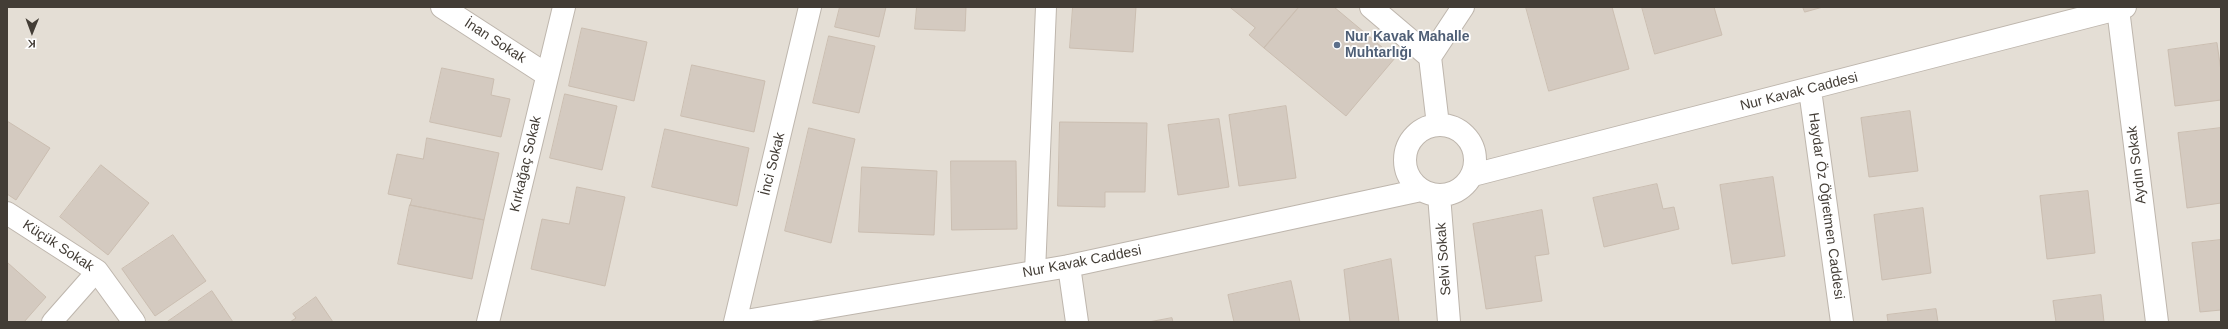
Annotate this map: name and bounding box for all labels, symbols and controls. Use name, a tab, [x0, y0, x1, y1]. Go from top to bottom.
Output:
north arrow	[12, 12, 52, 52]
street label: İnan Sokak	[461, 15, 529, 67]
place label: Nur Kavak Mahalle Muhtarlığı	[1345, 29, 1469, 62]
text: K	[28, 38, 36, 50]
marker: Nur Kavak Mahalle Muhtarlığı	[1332, 40, 1342, 50]
street label: Nur Kavak Caddesi	[1738, 69, 1860, 115]
street label: Haydar Öz Öğretmen Caddesi	[1805, 112, 1847, 300]
street label: Kırkağaç Sokak	[507, 114, 545, 214]
street label: Aydın Sokak	[2124, 125, 2150, 205]
street label: İnci Sokak	[757, 131, 789, 197]
street label: Küçük Sokak	[19, 217, 97, 275]
street label: Selvi Sokak	[1433, 222, 1455, 296]
street label: Nur Kavak Caddesi	[1021, 242, 1143, 282]

